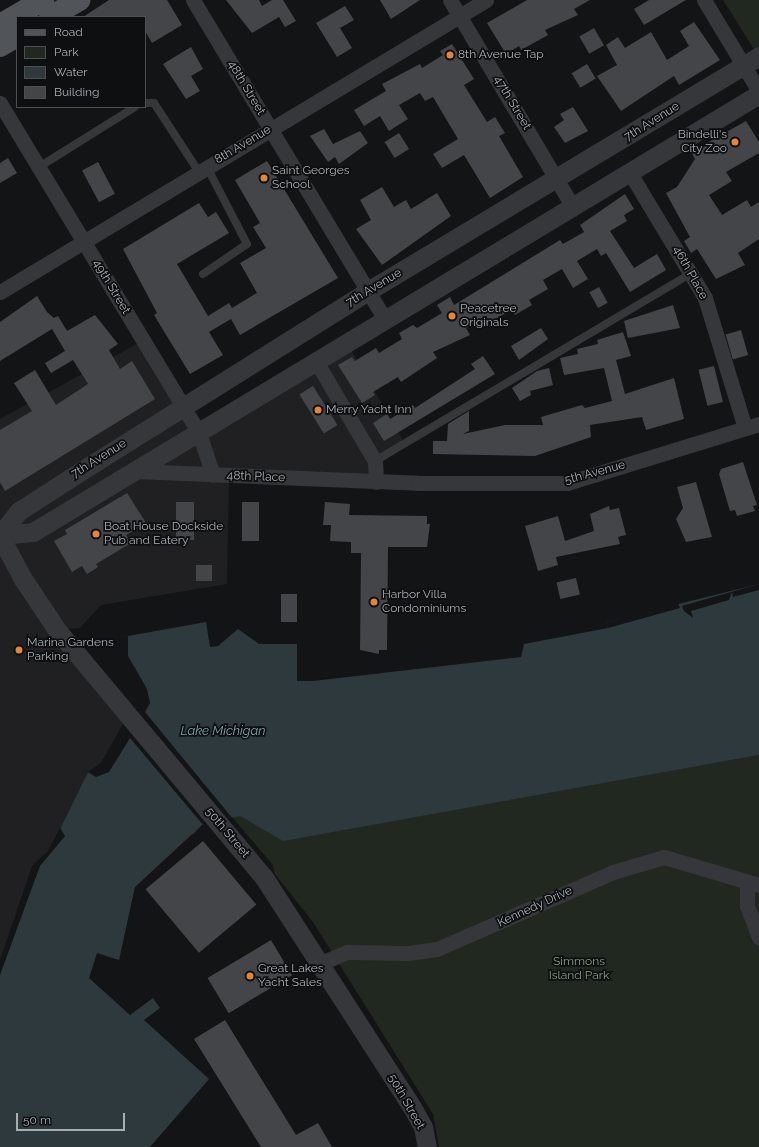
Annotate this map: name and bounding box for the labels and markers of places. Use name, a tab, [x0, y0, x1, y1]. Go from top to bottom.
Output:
place label: 8th Avenue Tap	[458, 48, 544, 62]
marker: 8th Avenue Tap	[445, 50, 455, 60]
place label: Bindelli's City Zoo	[678, 128, 727, 156]
marker: Bindelli's City Zoo	[730, 137, 740, 147]
place label: Saint Georges School	[272, 164, 350, 192]
marker: Saint Georges School	[259, 173, 269, 183]
place label: Peacetree Originals	[460, 302, 517, 330]
marker: Peacetree Originals	[447, 311, 457, 321]
place label: Merry Yacht Inn	[326, 403, 412, 417]
marker: Merry Yacht Inn	[313, 405, 323, 415]
place label: Boat House Dockside Pub and Eatery	[104, 520, 223, 548]
marker: Boat House Dockside Pub and Eatery	[91, 529, 101, 539]
place label: Harbor Villa Condominiums	[382, 588, 466, 616]
marker: Harbor Villa Condominiums	[369, 597, 379, 607]
place label: Marina Gardens Parking	[27, 636, 114, 664]
marker: Marina Gardens Parking	[14, 645, 24, 655]
place label: Great Lakes Yacht Sales	[258, 962, 324, 990]
marker: Great Lakes Yacht Sales	[245, 971, 255, 981]

